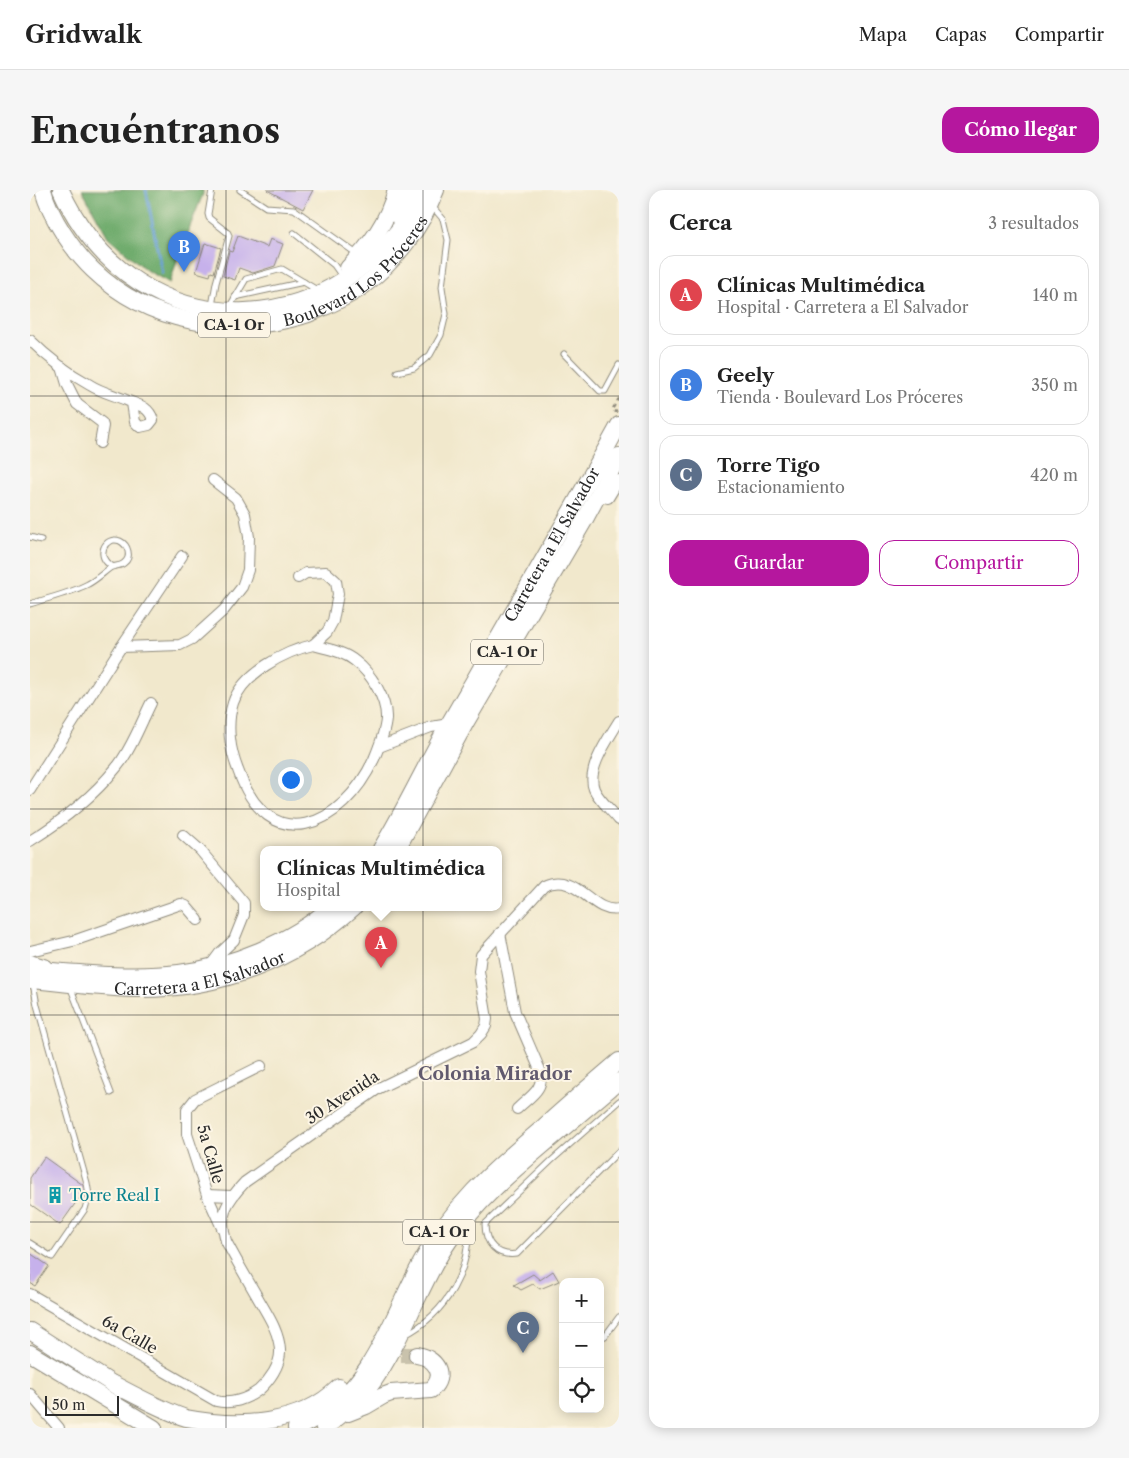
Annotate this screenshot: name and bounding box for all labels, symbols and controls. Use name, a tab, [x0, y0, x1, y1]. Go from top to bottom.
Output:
text: Gridwalk	[25, 20, 142, 49]
text: Mapa	[859, 24, 907, 46]
text: Capas	[935, 24, 987, 46]
text: Compartir	[1015, 24, 1104, 46]
button: Cómo llegar	[942, 107, 1099, 153]
text: Encuéntranos	[30, 109, 280, 152]
text: Cerca	[669, 210, 732, 235]
street label: Boulevard Los Próceres	[281, 212, 432, 330]
text: 3 resultados	[988, 213, 1079, 233]
pin: B	[168, 231, 200, 272]
text: Clínicas Multimédica	[717, 274, 925, 297]
text: A	[680, 285, 692, 305]
text: 140 m	[1033, 285, 1078, 305]
text: Hospital · Carretera a El Salvador	[717, 297, 969, 317]
road number: CA-1 Or	[198, 312, 270, 338]
text: Geely	[717, 364, 774, 387]
text: B	[680, 375, 692, 395]
text: 350 m	[1031, 375, 1078, 395]
text: Tienda · Boulevard Los Próceres	[717, 387, 963, 407]
text: Torre Tigo	[717, 454, 820, 477]
street label: Carretera a El Salvador	[500, 463, 604, 626]
text: C	[680, 465, 692, 485]
text: 420 m	[1030, 465, 1078, 485]
text: Estacionamiento	[717, 477, 845, 497]
button: Guardar	[669, 540, 869, 586]
button: Compartir	[879, 540, 1079, 586]
road number: CA-1 Or	[471, 640, 543, 664]
your location	[278, 767, 304, 793]
popup	[260, 846, 502, 911]
text: Clínicas Multimédica	[277, 857, 485, 880]
text: Hospital	[277, 880, 341, 900]
pin: A	[365, 927, 397, 968]
street label: Carretera a El Salvador	[114, 946, 289, 999]
district label: Colonia Mirador	[418, 1063, 572, 1085]
street label: 30 Avenida	[301, 1066, 383, 1128]
street label: 5a Calle	[193, 1122, 229, 1186]
building icon: Torre Real I	[45, 1185, 65, 1205]
place label: Torre Real I	[69, 1185, 160, 1205]
road number: CA-1 Or	[403, 1220, 475, 1244]
map controls	[559, 1278, 604, 1413]
button: +	[559, 1278, 604, 1323]
street label: 6a Calle	[99, 1310, 161, 1358]
pin: C	[507, 1312, 539, 1353]
button: −	[559, 1323, 604, 1368]
button: locate	[559, 1368, 604, 1413]
scale bar	[45, 1393, 119, 1416]
text: 50 m	[52, 1396, 85, 1414]

